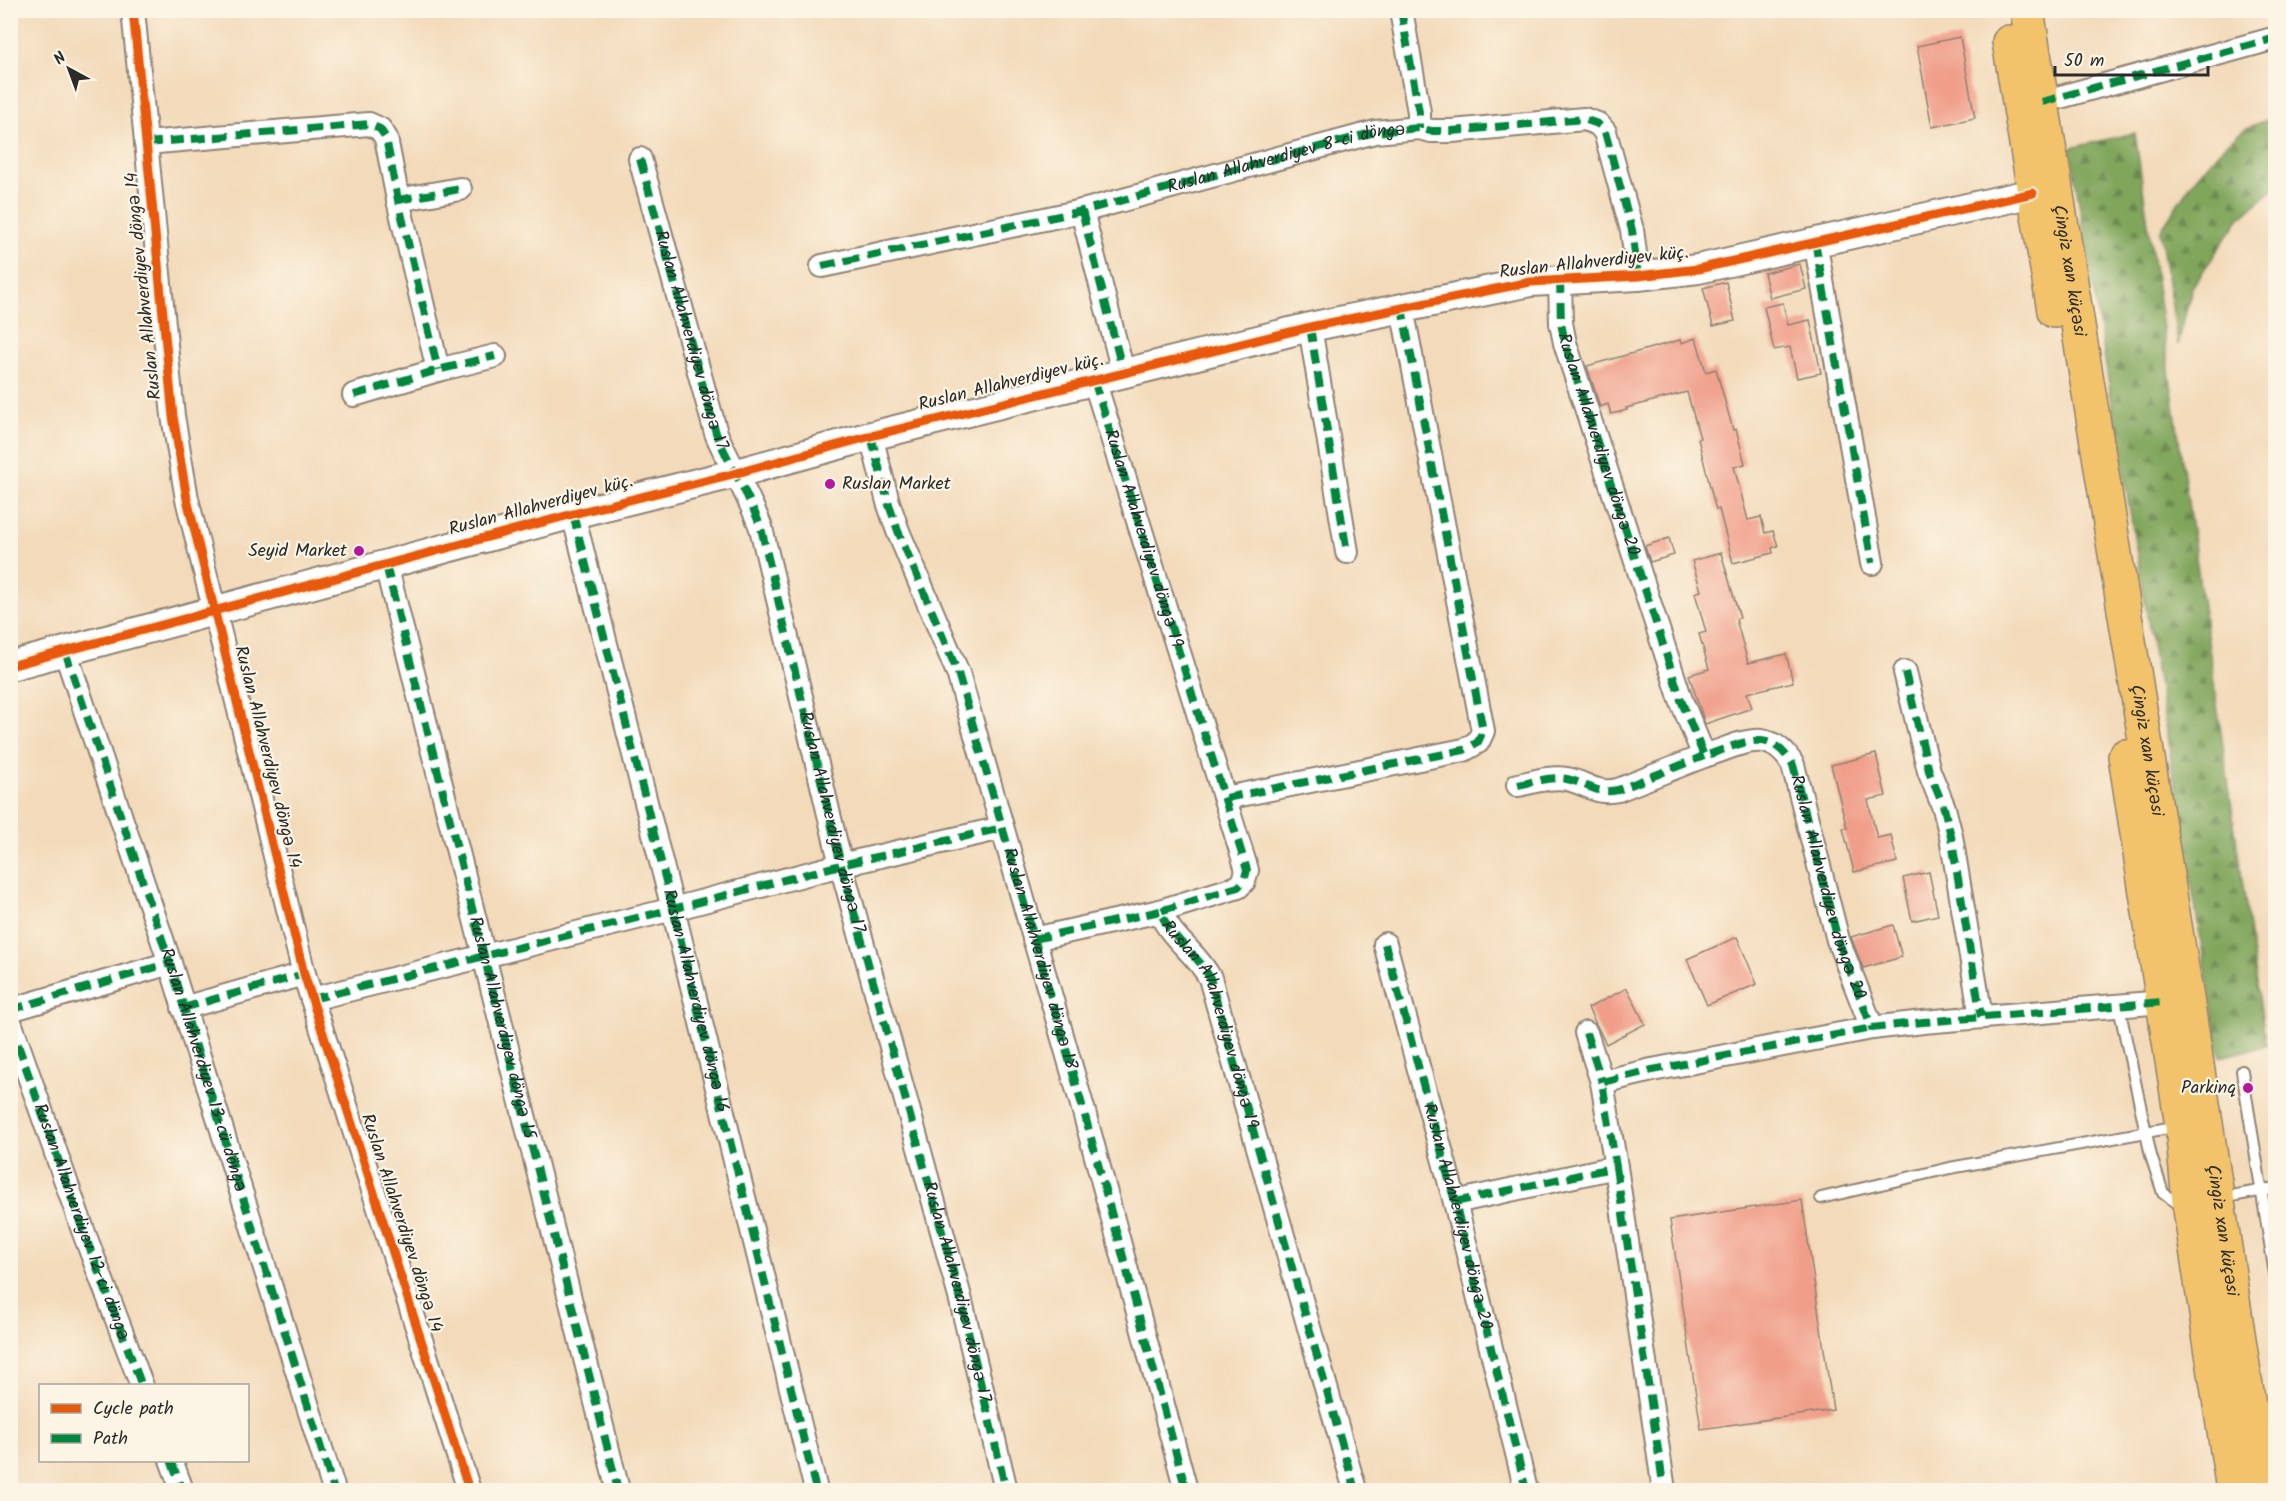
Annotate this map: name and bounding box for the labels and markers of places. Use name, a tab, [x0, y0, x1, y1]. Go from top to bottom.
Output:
place label: Ruslan Market	[842, 470, 952, 499]
marker: Ruslan Market	[823, 477, 837, 491]
place label: Seyid Market	[248, 537, 348, 566]
marker: Seyid Market	[352, 544, 366, 558]
place label: Parkinq	[2181, 1074, 2236, 1103]
marker: Parkinq	[2241, 1081, 2255, 1095]

